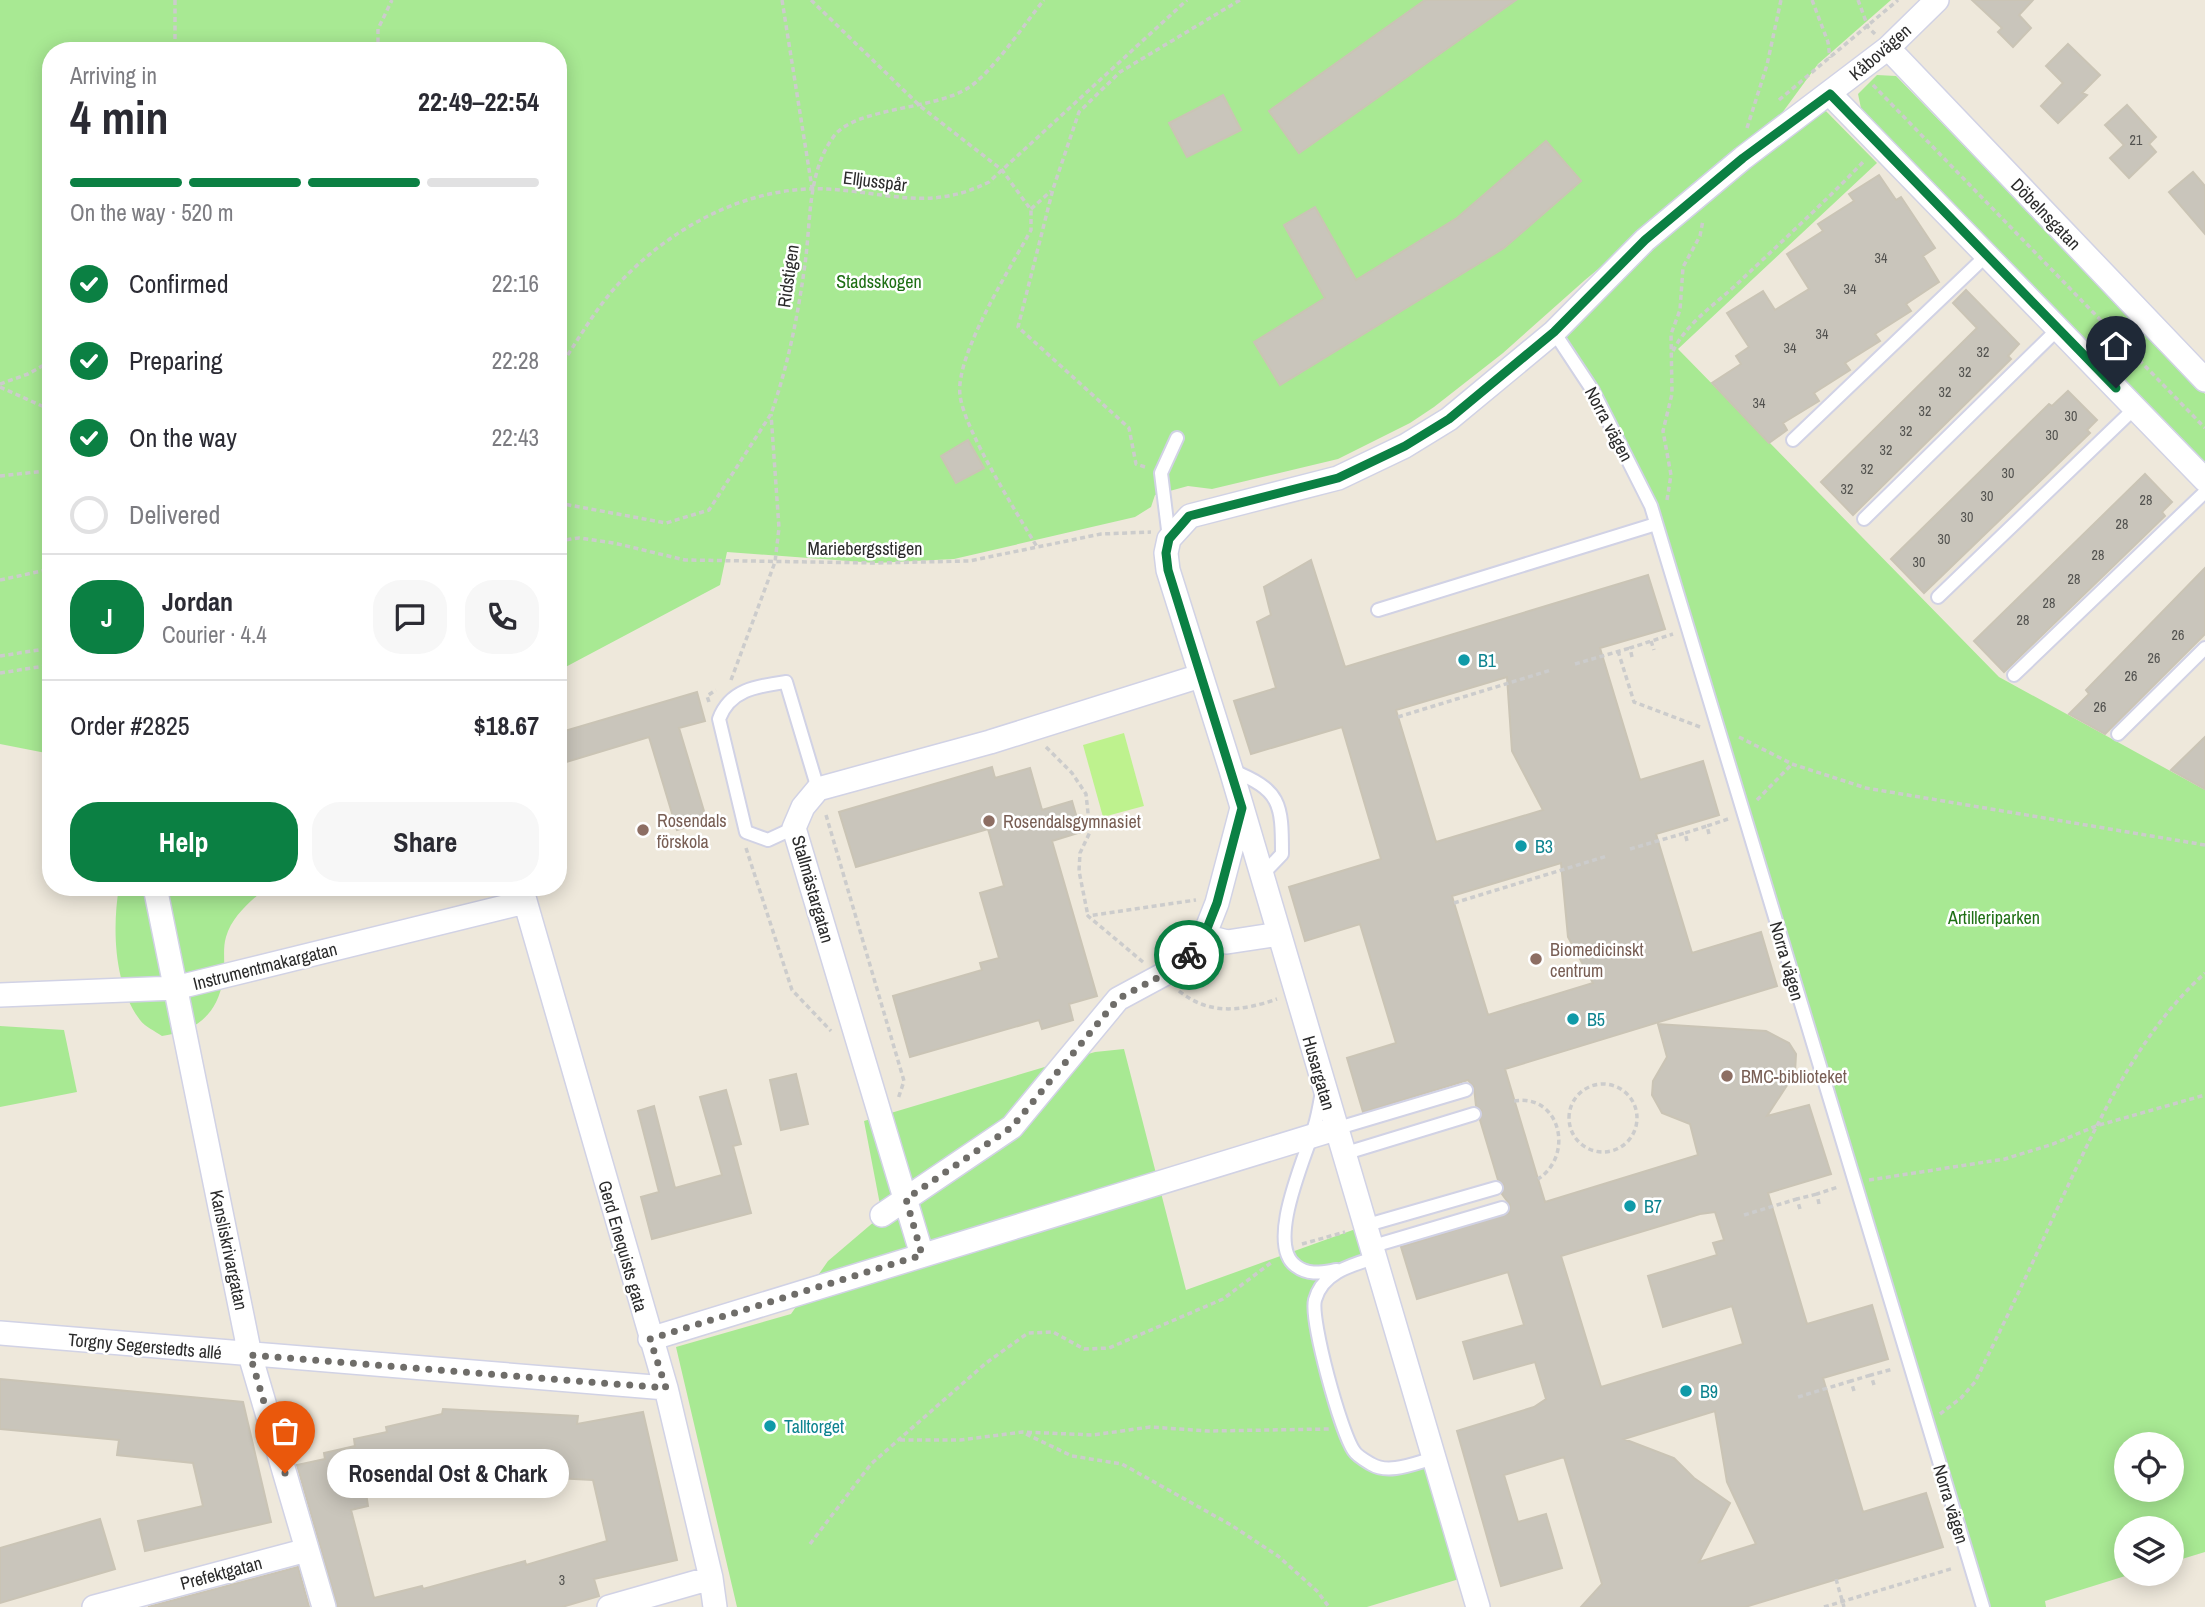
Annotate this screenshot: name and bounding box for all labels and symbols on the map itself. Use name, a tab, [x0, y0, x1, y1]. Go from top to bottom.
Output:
street label: Kåbovägen	[1844, 18, 1916, 86]
house number: 21	[2130, 131, 2143, 149]
street label: Elljusspår	[842, 165, 908, 197]
street label: Döbelnsgatan	[2005, 173, 2087, 255]
street label: Ridstigen	[771, 243, 805, 309]
house number: 34	[1875, 249, 1888, 267]
park label: Stadsskogen	[836, 269, 922, 294]
house number: 34	[1844, 280, 1857, 298]
pin	[2086, 316, 2146, 388]
house number: 34	[1816, 325, 1829, 343]
house number: 34	[1784, 339, 1797, 357]
house number: 32	[1977, 343, 1989, 361]
house number: 32	[1959, 363, 1971, 381]
street label: Norra vägen	[1579, 382, 1639, 466]
house number: 32	[1939, 383, 1951, 401]
house number: 34	[1753, 394, 1766, 412]
house number: 32	[1919, 402, 1931, 420]
house number: 30	[2065, 407, 2077, 425]
house number: 32	[1900, 422, 1912, 440]
house number: 30	[2046, 426, 2058, 444]
house number: 32	[1880, 441, 1892, 459]
house number: 32	[1861, 460, 1873, 478]
house number: 30	[2002, 464, 2014, 482]
house number: 32	[1841, 480, 1853, 498]
house number: 30	[1981, 487, 1993, 505]
house number: 28	[2140, 491, 2152, 509]
house number: 30	[1961, 508, 1973, 526]
house number: 28	[2116, 515, 2128, 533]
house number: 30	[1938, 530, 1950, 548]
street label: Mariebergsstigen	[808, 536, 922, 561]
house number: 28	[2092, 546, 2104, 564]
house number: 30	[1913, 553, 1925, 571]
house number: 28	[2068, 570, 2080, 588]
house number: 28	[2043, 594, 2055, 612]
house number: 28	[2017, 611, 2029, 629]
house number: 26	[2172, 626, 2184, 644]
place label: B1	[1478, 648, 1497, 673]
house number: 26	[2148, 649, 2160, 667]
marker: B1	[1456, 652, 1472, 668]
house number: 26	[2125, 667, 2137, 685]
house number: 26	[2094, 698, 2106, 716]
place label: Rosendals förskola	[657, 808, 727, 854]
place label: Rosendalsgymnasiet	[1003, 809, 1141, 834]
marker: Rosendalsgymnasiet	[981, 813, 997, 829]
marker: Rosendals förskola	[635, 822, 651, 838]
street label: Stallmästargatan	[786, 832, 840, 946]
place label: B3	[1535, 834, 1553, 859]
marker: B3	[1513, 838, 1529, 854]
park label: Artilleriparken	[1947, 905, 2040, 930]
street label: Norra vägen	[1764, 919, 1810, 1003]
courier	[1154, 920, 1224, 990]
street label: Instrumentmakargatan	[190, 936, 340, 996]
place label: Biomedicinskt centrum	[1550, 937, 1644, 983]
marker: Biomedicinskt centrum	[1528, 951, 1544, 967]
place label: B5	[1587, 1007, 1605, 1032]
marker: B5	[1565, 1011, 1581, 1027]
street label: Husargatan	[1296, 1033, 1342, 1113]
place label: BMC-biblioteket	[1741, 1064, 1847, 1089]
marker: BMC-biblioteket	[1719, 1068, 1735, 1084]
street label: Gerd Enequists gata	[592, 1177, 654, 1315]
street label: Kansliskrivargatan	[204, 1188, 254, 1312]
place label: B7	[1644, 1194, 1662, 1219]
marker: B7	[1622, 1198, 1638, 1214]
street label: Torgny Segerstedts allé	[67, 1327, 223, 1365]
place label: B9	[1700, 1379, 1718, 1404]
marker: B9	[1678, 1383, 1694, 1399]
pin	[255, 1401, 315, 1473]
place label: Talltorget	[784, 1414, 844, 1439]
marker: Talltorget	[762, 1418, 778, 1434]
callout: Rosendal Ost & Chark	[327, 1448, 568, 1498]
street label: Norra vägen	[1927, 1462, 1975, 1546]
street label: Prefektgatan	[177, 1550, 265, 1596]
house number: 3	[559, 1571, 565, 1589]

